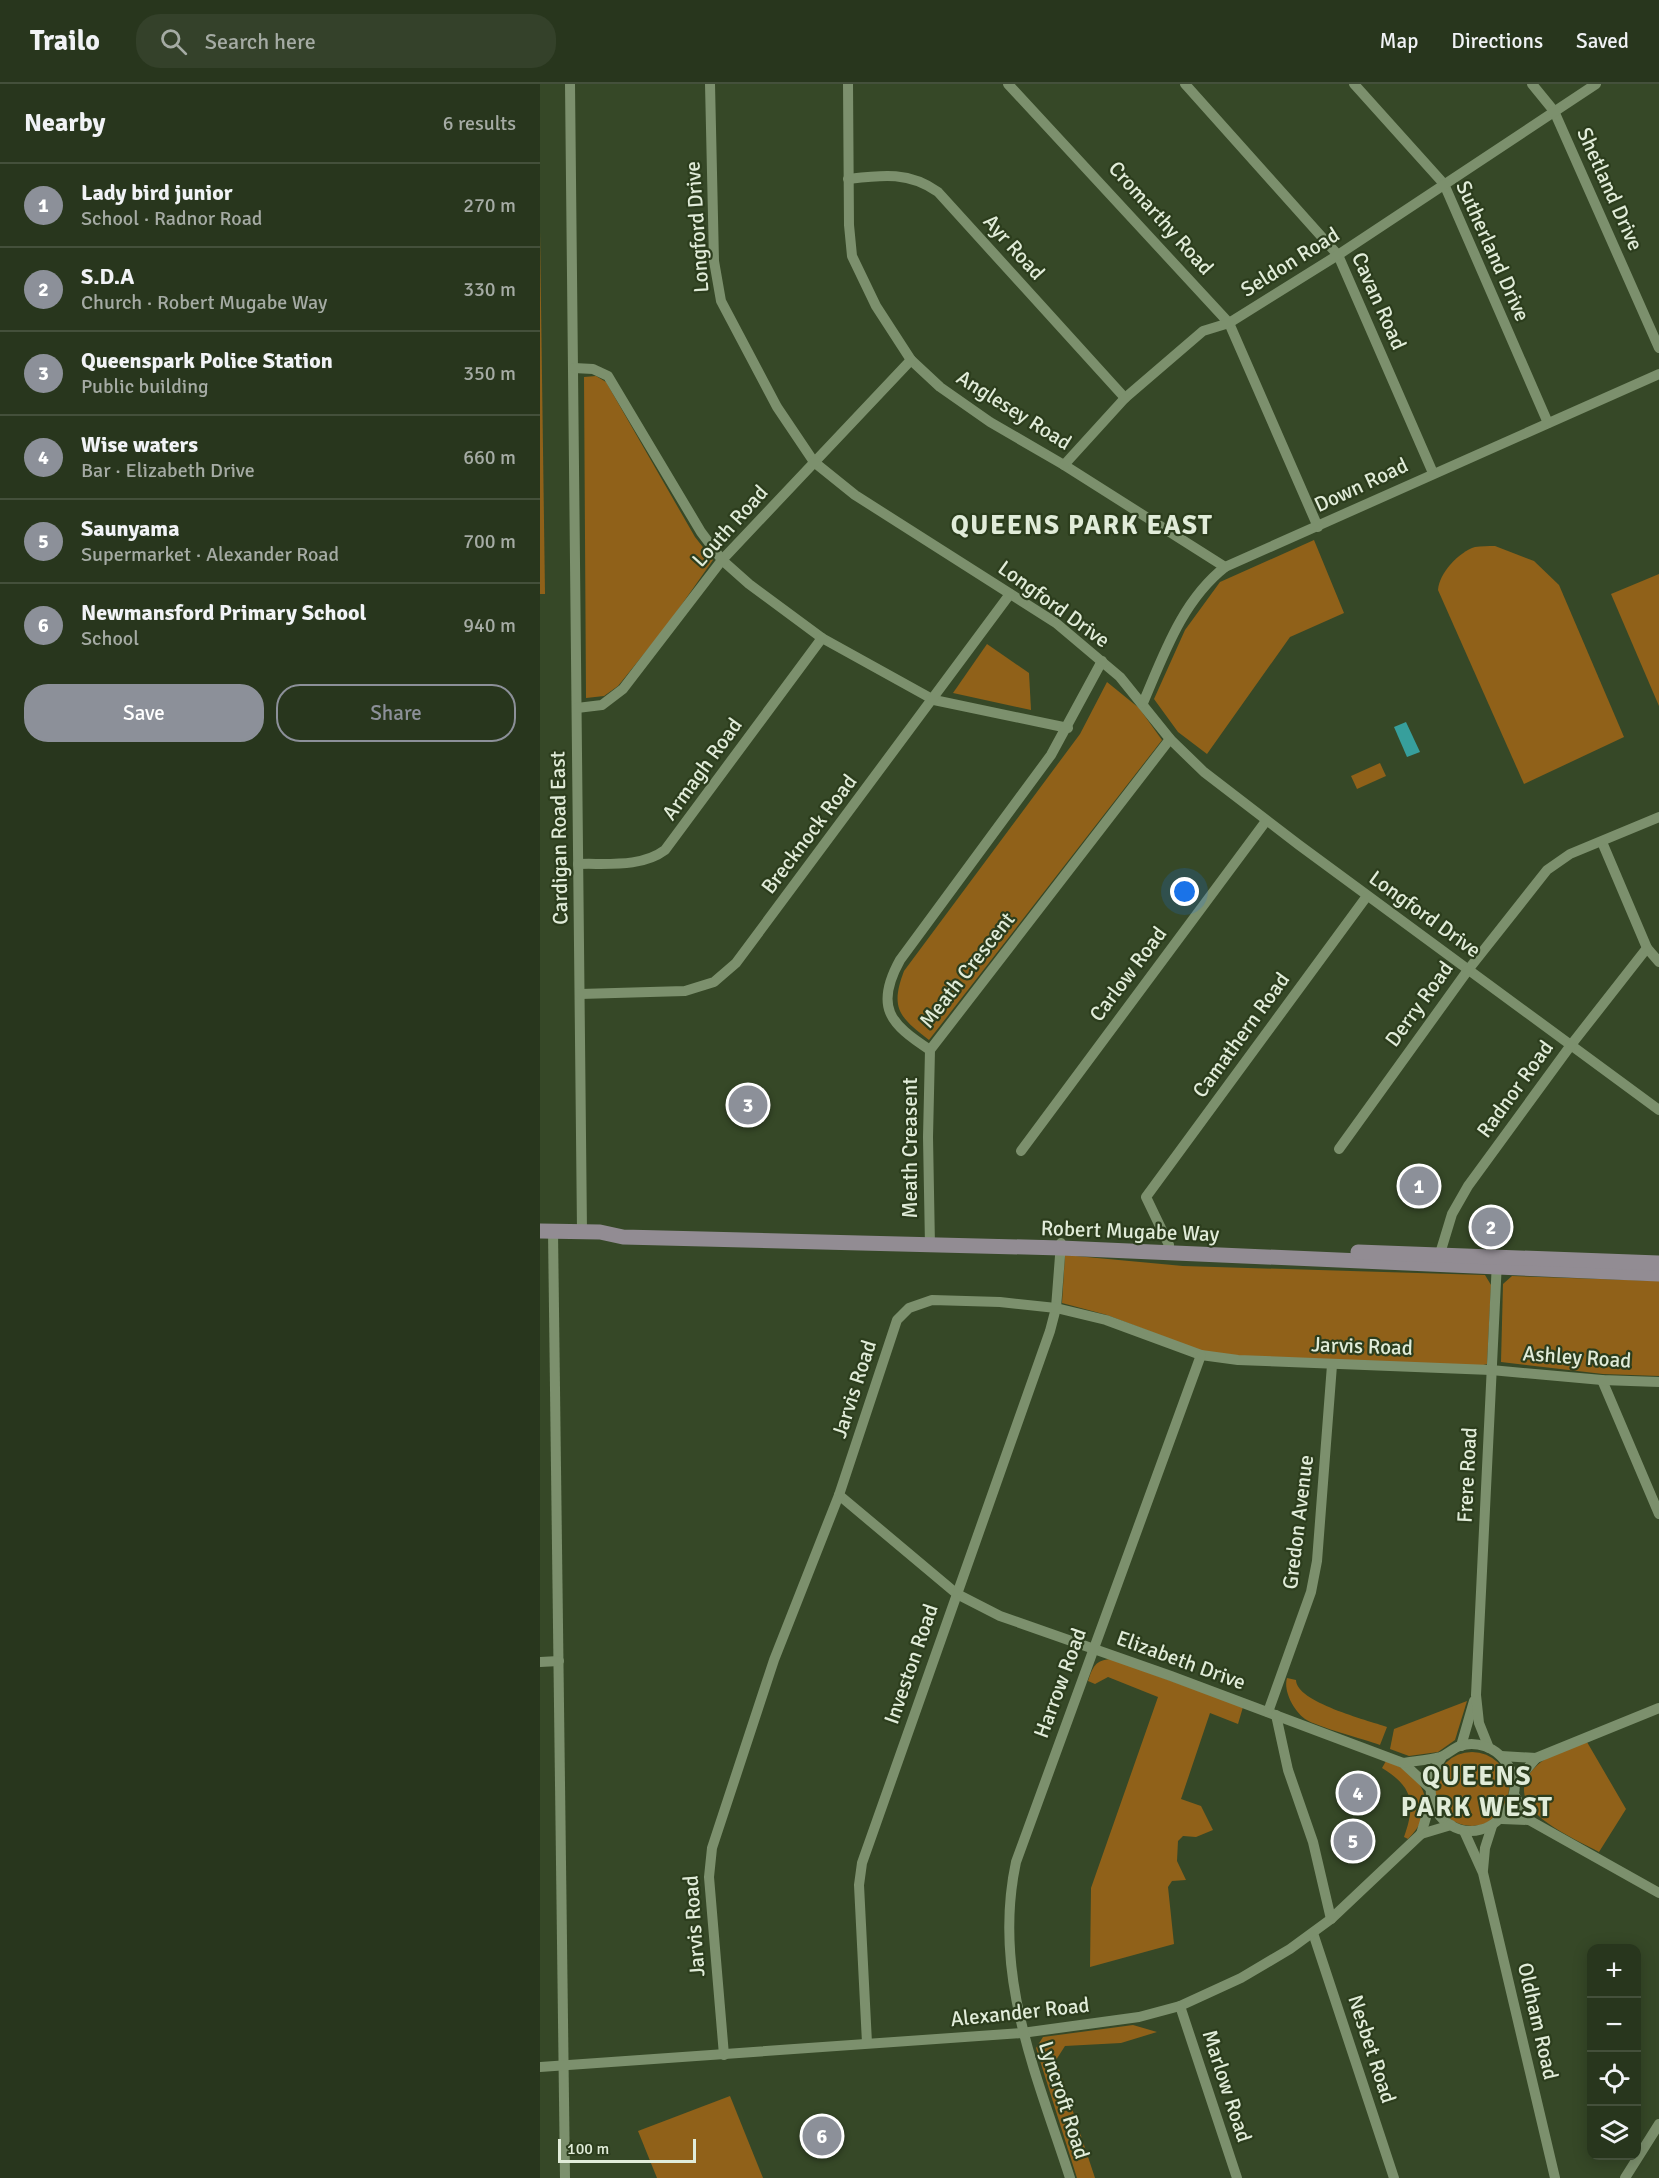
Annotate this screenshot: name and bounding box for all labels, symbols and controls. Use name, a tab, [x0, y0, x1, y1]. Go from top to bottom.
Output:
search box	[136, 14, 556, 68]
text: Trailo	[30, 24, 100, 58]
icon: search	[157, 25, 190, 58]
text: Search here	[205, 28, 316, 55]
text: Map	[1380, 28, 1418, 54]
text: Directions	[1451, 28, 1543, 54]
text: Saved	[1576, 28, 1629, 54]
text: Nearby	[24, 107, 105, 139]
text: 6 results	[443, 111, 516, 136]
street label: Shetland Drive	[1571, 123, 1649, 255]
street label: Cromarthy Road	[1103, 156, 1219, 280]
street label: Longford Drive	[679, 160, 715, 294]
street label: Sutherland Drive	[1450, 177, 1536, 325]
text: Lady bird junior	[81, 179, 232, 206]
text: 1	[38, 193, 49, 218]
text: 270 m	[463, 193, 516, 218]
text: School · Radnor Road	[81, 206, 262, 231]
street label: Ayr Road	[978, 209, 1050, 285]
street label: Seldon Road	[1236, 221, 1344, 303]
street label: Cavan Road	[1346, 248, 1412, 354]
text: S.D.A	[81, 263, 134, 290]
text: 2	[38, 277, 49, 302]
text: 330 m	[463, 277, 516, 302]
text: Church · Robert Mugabe Way	[81, 290, 327, 315]
text: Queenspark Police Station	[81, 347, 333, 374]
text: 3	[38, 361, 49, 386]
text: 350 m	[463, 361, 516, 386]
street label: Anglesey Road	[952, 364, 1076, 456]
text: Public building	[81, 374, 209, 399]
text: Wise waters	[81, 431, 198, 458]
text: 4	[38, 445, 49, 470]
text: 660 m	[463, 445, 516, 470]
street label: Down Road	[1310, 452, 1412, 518]
text: Bar · Elizabeth Drive	[81, 458, 255, 483]
street label: Louth Road	[686, 480, 774, 572]
district label: QUEENS PARK EAST	[951, 509, 1213, 542]
text: Saunyama	[81, 515, 179, 542]
text: 5	[38, 529, 49, 554]
text: 700 m	[463, 529, 516, 554]
text: Supermarket · Alexander Road	[81, 542, 339, 567]
street label: Longford Drive	[993, 555, 1115, 653]
text: Newmansford Primary School	[81, 599, 366, 626]
text: 6	[38, 613, 49, 638]
text: 940 m	[463, 613, 516, 638]
text: School	[81, 626, 139, 651]
button: Save	[24, 684, 264, 742]
button: Share	[276, 684, 516, 742]
street label: Armagh Road	[656, 713, 748, 825]
street label: Cardigan Road East	[544, 751, 574, 925]
street label: Brecknock Road	[756, 769, 862, 899]
street label: Longford Drive	[1364, 865, 1486, 963]
your location	[1170, 877, 1199, 906]
street label: Meath Crescent	[914, 907, 1020, 1033]
street label: Carlow Road	[1084, 921, 1172, 1027]
street label: Derry Road	[1379, 956, 1459, 1052]
street label: Camathern Road	[1187, 967, 1295, 1103]
street label: Radnor Road	[1471, 1035, 1559, 1143]
street label: Meath Creasent	[897, 1078, 923, 1219]
pin: 3	[728, 1082, 768, 1128]
pin: 1	[1400, 1164, 1438, 1208]
pin: 2	[1472, 1204, 1510, 1250]
street label: Robert Mugabe Way	[1040, 1215, 1220, 1247]
street label: Jarvis Road	[1311, 1331, 1413, 1361]
street label: Jarvis Road	[826, 1337, 882, 1441]
street label: Ashley Road	[1522, 1340, 1632, 1374]
street label: Frere Road	[1452, 1427, 1482, 1523]
street label: Gredon Avenue	[1277, 1453, 1319, 1591]
street label: Investon Road	[878, 1600, 944, 1728]
street label: Harrow Road	[1028, 1624, 1092, 1742]
street label: Elizabeth Drive	[1113, 1625, 1249, 1695]
district label: QUEENS PARK WEST	[1401, 1760, 1553, 1824]
pin: 4	[1338, 1770, 1378, 1816]
pin: 5	[1334, 1818, 1372, 1864]
street label: Jarvis Road	[677, 1874, 711, 1978]
map controls	[1587, 1944, 1641, 2160]
button: +	[1587, 1944, 1641, 1998]
street label: Oldham Road	[1512, 1960, 1564, 2082]
street label: Nesbet Road	[1342, 1991, 1402, 2107]
street label: Alexander Road	[949, 1992, 1091, 2032]
button: −	[1587, 1998, 1641, 2052]
street label: Marlow Road	[1197, 2026, 1257, 2146]
street label: Lyncroft Road	[1033, 2038, 1095, 2162]
button: locate	[1587, 2052, 1641, 2106]
button: layers	[1587, 2106, 1641, 2160]
pin: 6	[802, 2114, 842, 2158]
scale bar	[558, 2136, 696, 2164]
text: 100 m	[567, 2139, 609, 2159]

